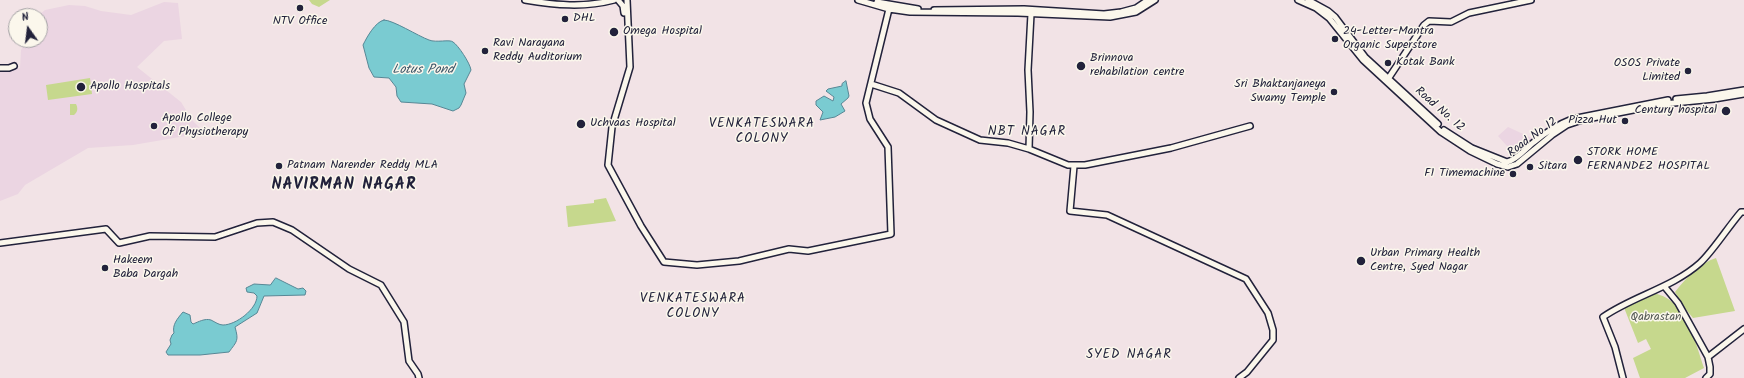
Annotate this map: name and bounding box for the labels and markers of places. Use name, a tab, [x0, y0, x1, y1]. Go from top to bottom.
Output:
marker: NTV Office	[295, 3, 305, 13]
place label: DHL	[573, 12, 595, 26]
marker: DHL	[560, 14, 570, 24]
place label: NTV Office	[273, 15, 327, 29]
place label: Omega Hospital	[623, 25, 702, 39]
place label: 24-Letter-Mantra Organic Superstore	[1343, 25, 1437, 53]
marker: Omega Hospital	[608, 26, 620, 38]
marker: 24-Letter-Mantra Organic Superstore	[1330, 34, 1340, 44]
place label: Ravi Narayana Reddy Auditorium	[493, 37, 582, 65]
marker: Ravi Narayana Reddy Auditorium	[480, 46, 490, 56]
place label: Brinnova rehabilation centre	[1090, 52, 1184, 80]
place label: Kotak Bank	[1396, 56, 1455, 70]
place label: OSOS Private Limited	[1614, 57, 1680, 85]
marker: Kotak Bank	[1383, 58, 1393, 68]
marker: Brinnova rehabilation centre	[1075, 60, 1087, 72]
marker: OSOS Private Limited	[1683, 66, 1693, 76]
place label: Sri Bhaktanjaneya Swamy Temple	[1234, 78, 1326, 106]
place label: Apollo Hospitals	[90, 80, 170, 94]
marker: Apollo Hospitals	[75, 81, 87, 93]
marker: Sri Bhaktanjaneya Swamy Temple	[1329, 87, 1339, 97]
place label: Century hospital	[1634, 104, 1717, 118]
marker: Century hospital	[1720, 105, 1732, 117]
place label: Apollo College Of Physiotherapy	[162, 112, 248, 140]
place label: Pizza Hut	[1568, 114, 1617, 128]
marker: Pizza Hut	[1620, 116, 1630, 126]
place label: Uchvaas Hospital	[590, 117, 676, 131]
marker: Uchvaas Hospital	[575, 118, 587, 130]
marker: Apollo College Of Physiotherapy	[149, 121, 159, 131]
place label: STORK HOME FERNANDEZ HOSPITAL	[1587, 146, 1710, 174]
marker: STORK HOME FERNANDEZ HOSPITAL	[1572, 154, 1584, 166]
place label: Patnam Narender Reddy MLA	[287, 159, 438, 173]
place label: Sitara	[1538, 160, 1567, 174]
marker: Patnam Narender Reddy MLA	[274, 161, 284, 171]
marker: Sitara	[1525, 162, 1535, 172]
place label: F1 Timemachine	[1424, 167, 1505, 181]
marker: F1 Timemachine	[1508, 169, 1518, 179]
place label: Urban Primary Health Centre, Syed Nagar	[1370, 247, 1480, 275]
place label: Hakeem Baba Dargah	[113, 254, 178, 282]
marker: Urban Primary Health Centre, Syed Nagar	[1355, 255, 1367, 267]
marker: Hakeem Baba Dargah	[100, 263, 110, 273]

